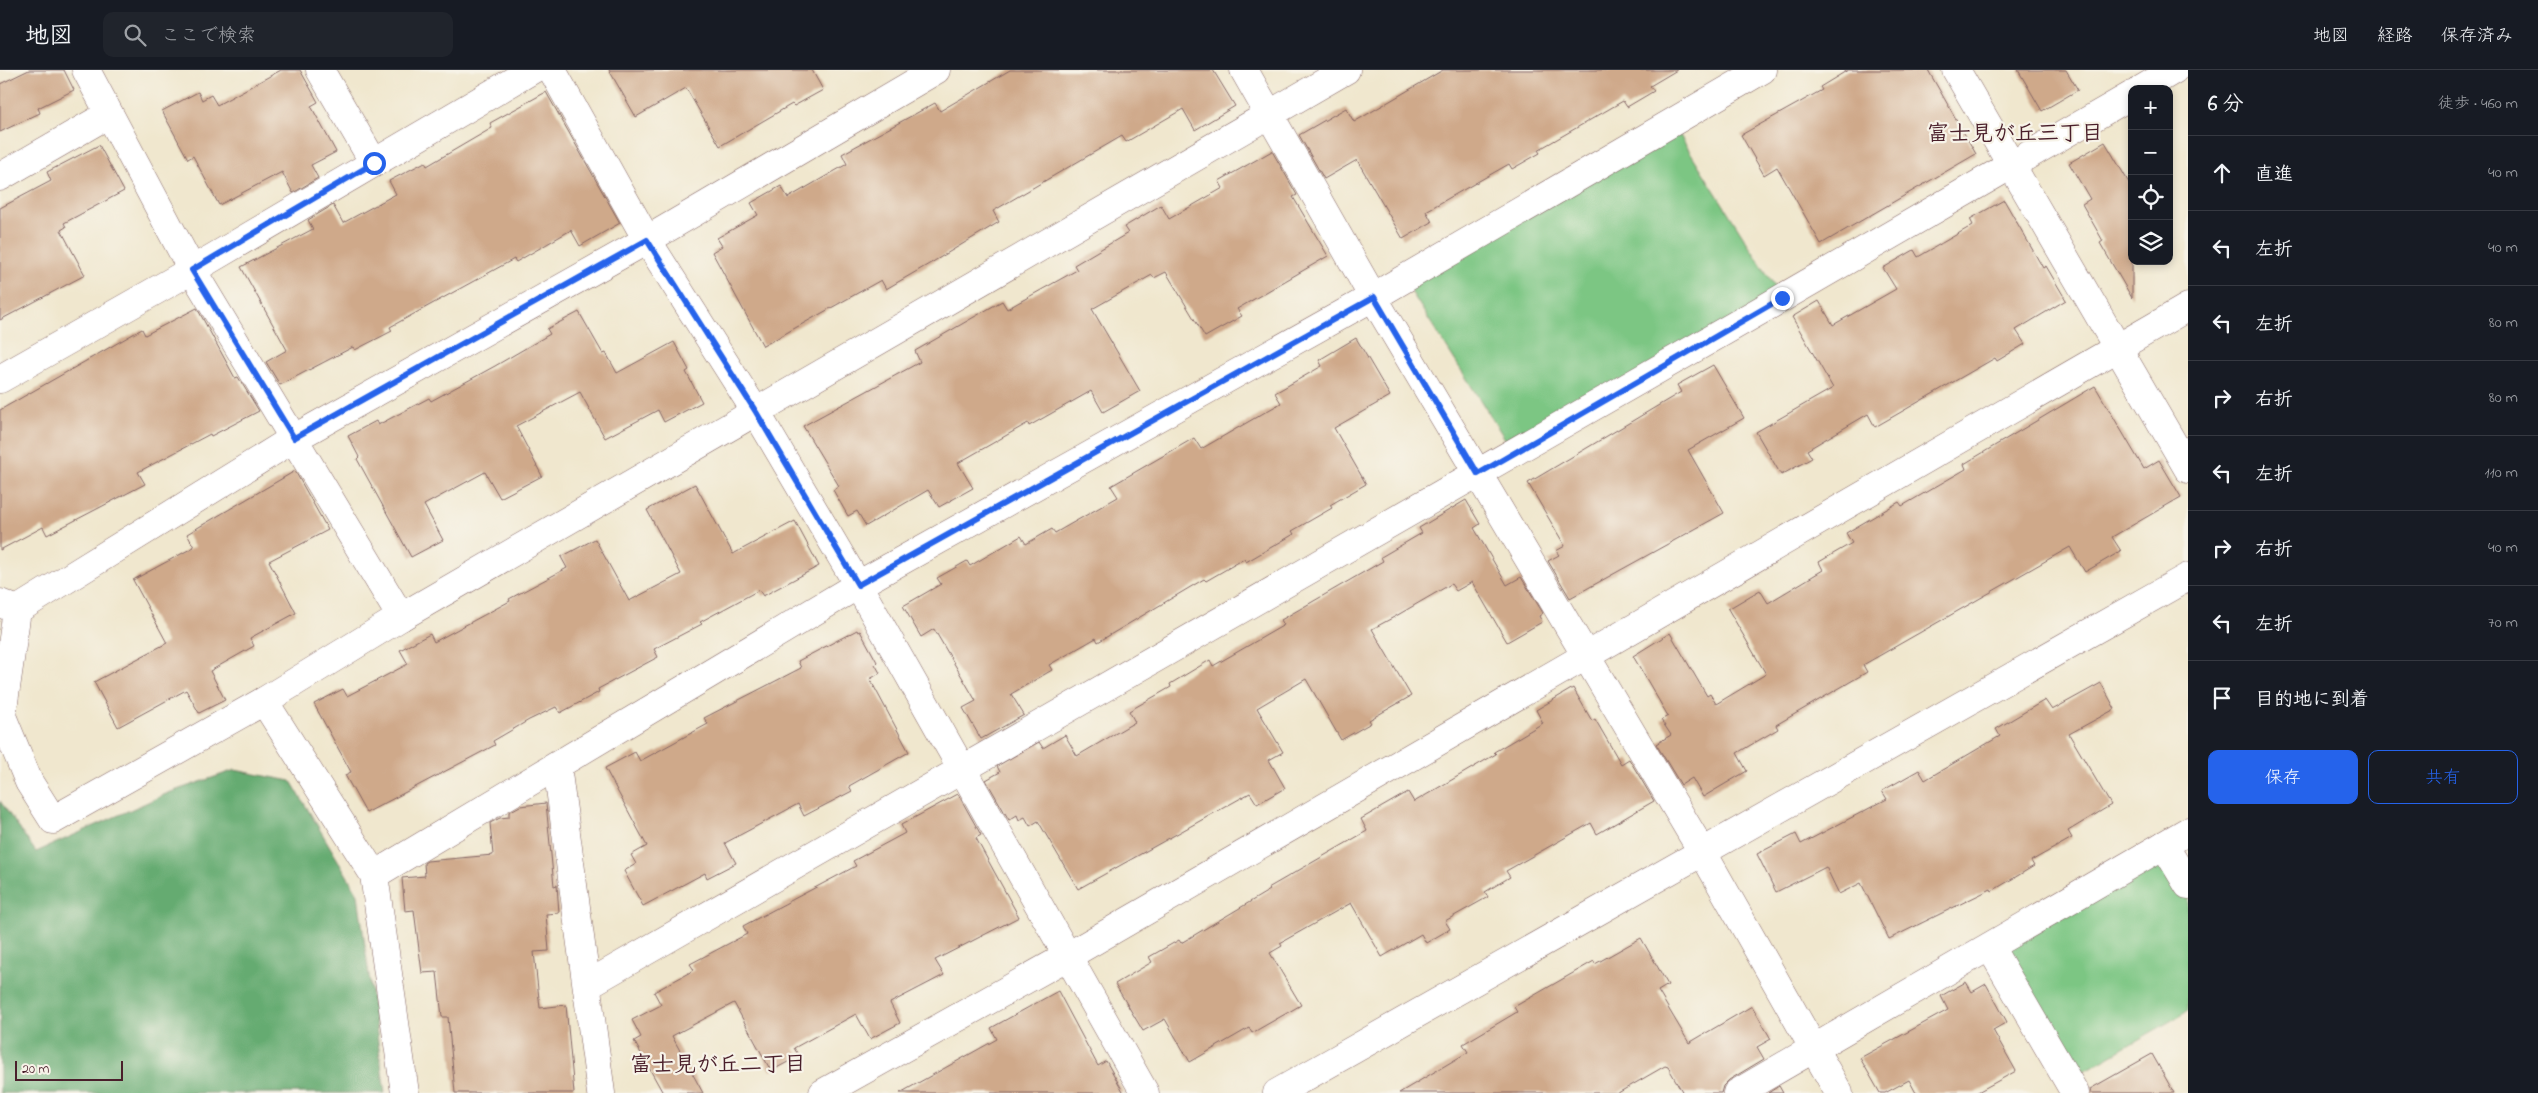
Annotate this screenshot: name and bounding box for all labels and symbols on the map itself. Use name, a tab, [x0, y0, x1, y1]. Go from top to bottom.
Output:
district label: 富士見が丘三丁目	[1927, 119, 2103, 151]
route start	[363, 152, 386, 175]
route end	[1771, 287, 1794, 310]
district label: 富士見が丘二丁目	[630, 1050, 806, 1082]
scale bar	[15, 1058, 122, 1081]

